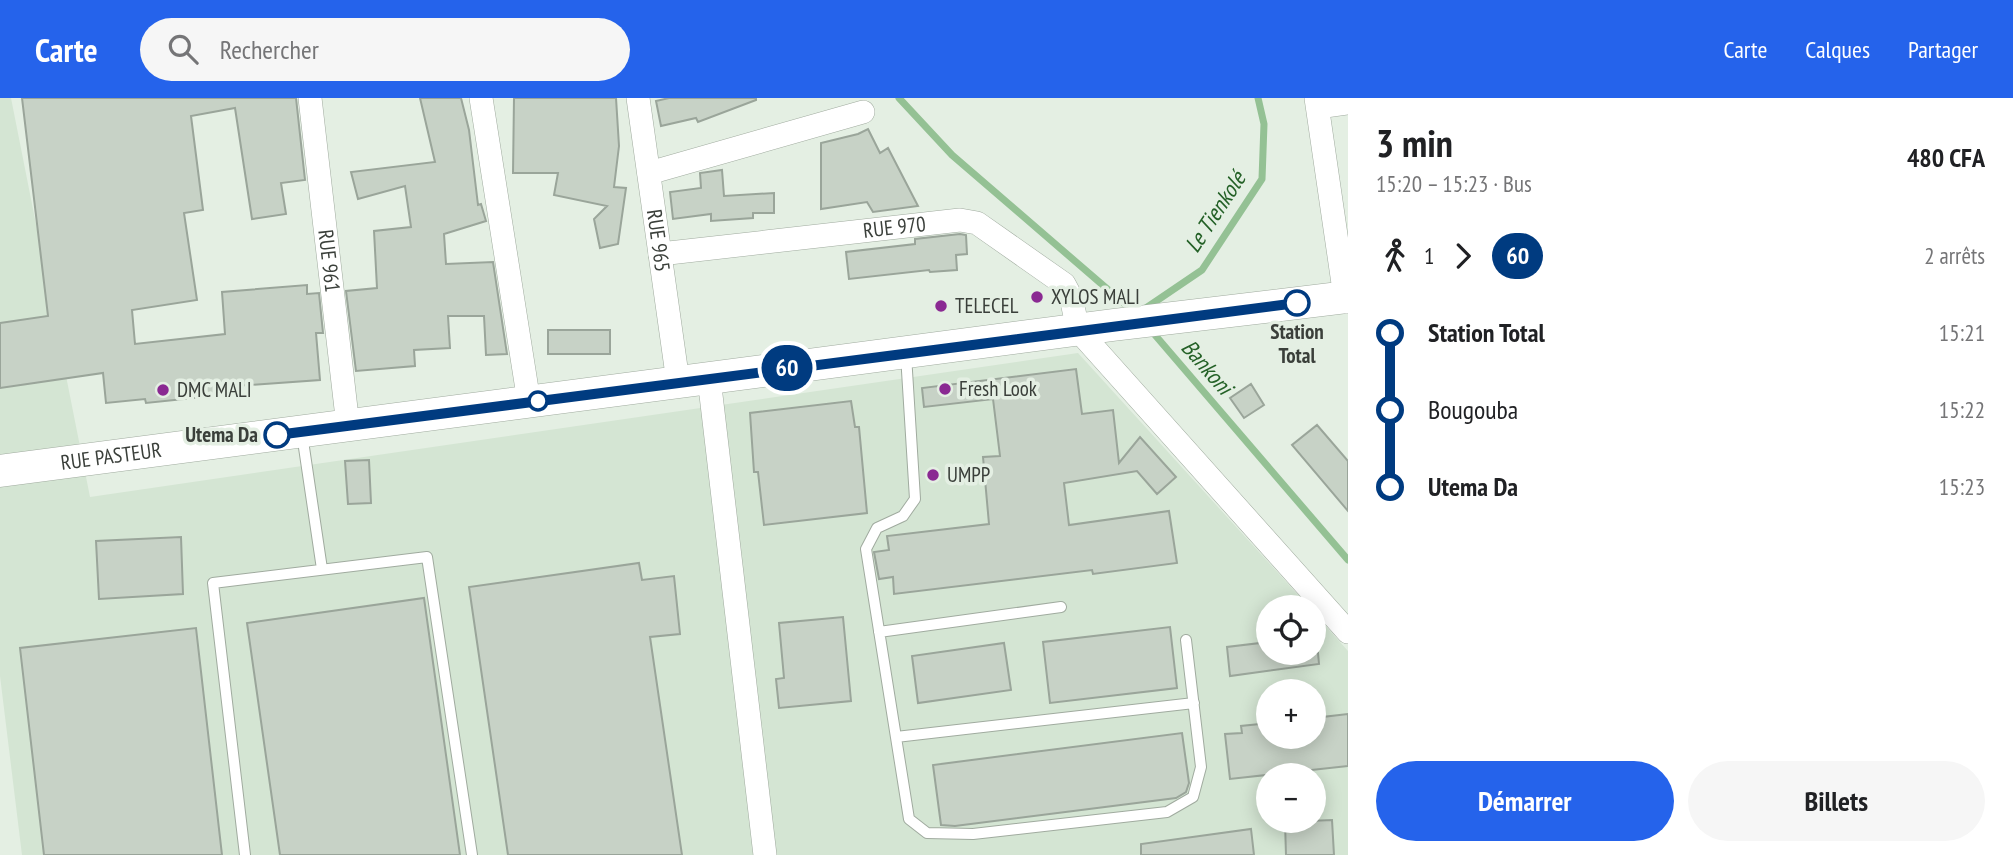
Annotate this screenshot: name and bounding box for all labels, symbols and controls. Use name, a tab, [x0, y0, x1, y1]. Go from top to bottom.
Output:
search box	[140, 18, 630, 81]
text: Carte	[35, 28, 98, 71]
icon: search	[164, 30, 202, 68]
text: Rechercher	[220, 33, 319, 66]
text: Carte	[1724, 34, 1767, 65]
text: Calques	[1805, 34, 1870, 65]
text: Partager	[1908, 34, 1978, 65]
text: 3 min	[1376, 118, 1453, 167]
text: 480 CFA	[1907, 141, 1985, 174]
water label: Le Tienkolé	[1178, 164, 1253, 258]
text: 15:20 – 15:23 · Bus	[1376, 169, 1532, 198]
street label: RUE 965	[641, 208, 676, 274]
street label: RUE 970	[862, 210, 927, 244]
street label: RUE 961	[312, 228, 346, 294]
icon: walk	[1376, 237, 1414, 275]
icon: forward	[1444, 237, 1482, 275]
text: 60	[1506, 240, 1529, 271]
text: 1	[1424, 241, 1434, 270]
text: 2 arrêts	[1924, 241, 1985, 270]
place label: XYLOS MALI	[1051, 283, 1140, 310]
marker: XYLOS MALI	[1029, 289, 1045, 305]
marker: Station Total	[1284, 290, 1310, 316]
place label: TELECEL	[955, 292, 1019, 319]
marker: TELECEL	[933, 298, 949, 314]
text: Station Total	[1428, 316, 1545, 349]
place label: Station Total	[1270, 318, 1324, 369]
text: 15:21	[1939, 318, 1985, 347]
water label: Bankoni	[1175, 333, 1241, 403]
line badge: 60	[756, 345, 818, 391]
text: 60	[776, 352, 798, 383]
place label: Fresh Look	[959, 375, 1037, 402]
place label: DMC MALI	[177, 376, 252, 403]
marker: Fresh Look	[937, 381, 953, 397]
marker: DMC MALI	[155, 382, 171, 398]
unlabelled marker	[528, 391, 548, 411]
text: Bougouba	[1428, 393, 1518, 426]
text: 15:22	[1939, 395, 1985, 424]
place label: Utema Da	[185, 421, 258, 448]
marker: Utema Da	[264, 422, 290, 448]
street label: RUE PASTEUR	[59, 436, 163, 476]
place label: UMPP	[947, 461, 990, 488]
marker: UMPP	[925, 467, 941, 483]
text: Utema Da	[1428, 470, 1518, 503]
text: 15:23	[1939, 472, 1985, 501]
map controls	[1256, 595, 1326, 833]
button: locate	[1256, 595, 1326, 665]
button: +	[1256, 679, 1326, 749]
button: Démarrer	[1376, 761, 1674, 841]
button: Billets	[1688, 761, 1985, 841]
button: −	[1256, 763, 1326, 833]

